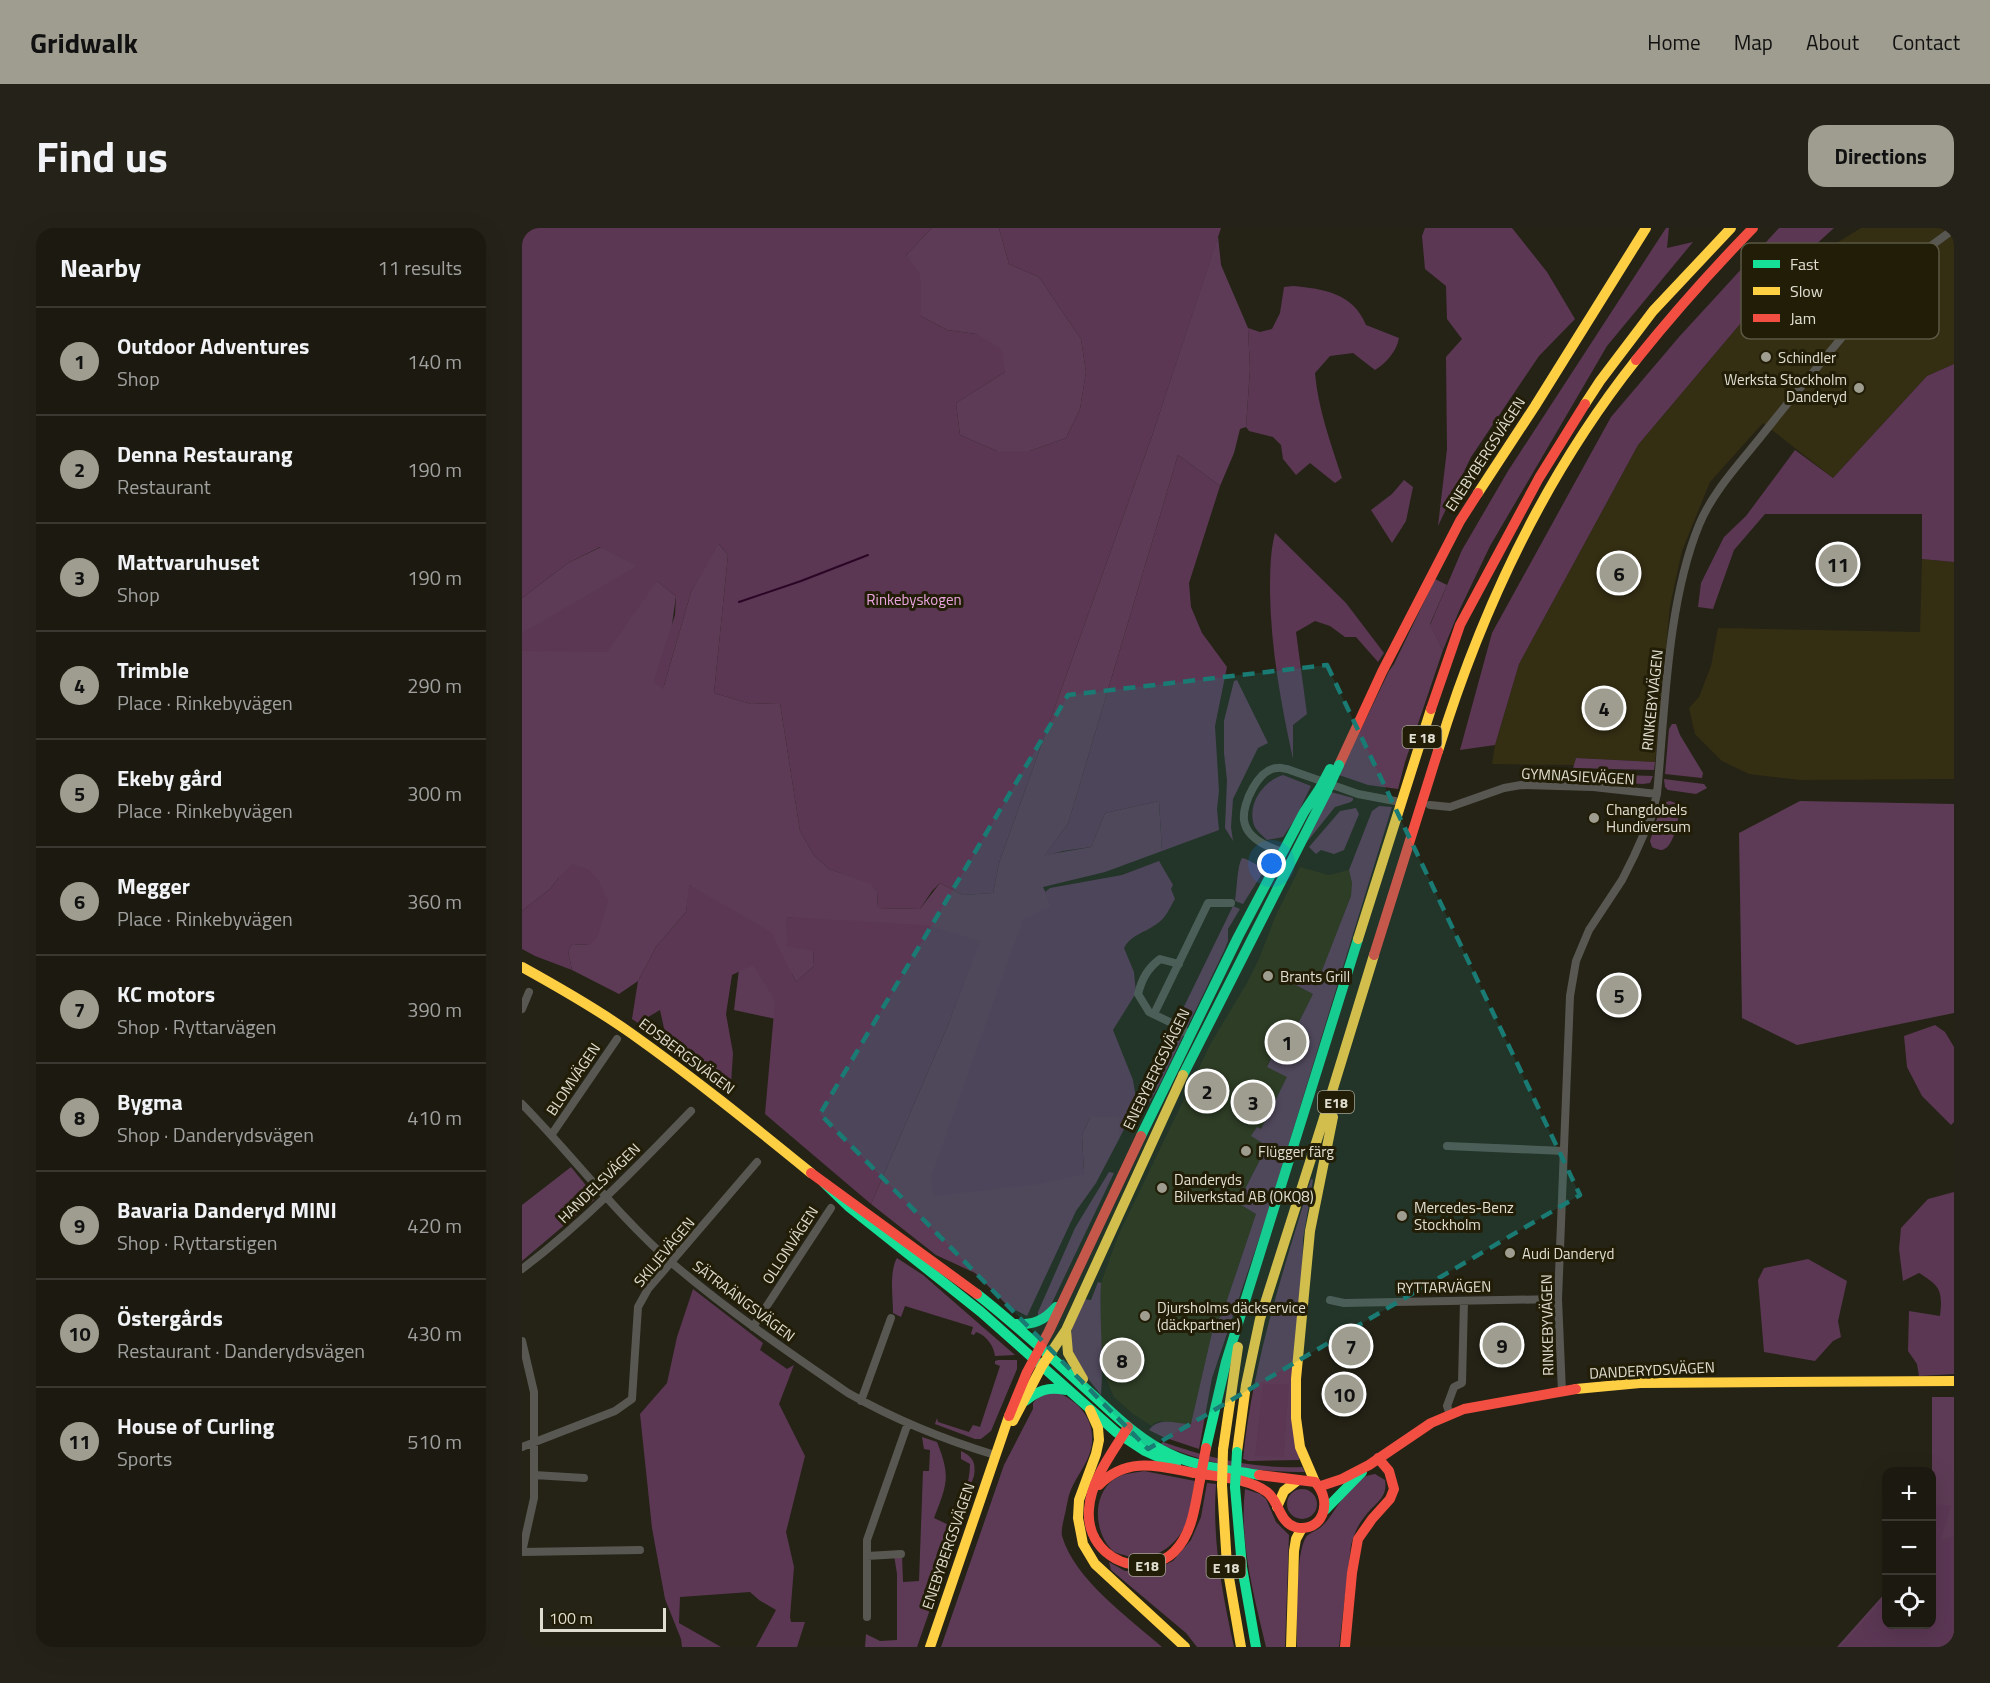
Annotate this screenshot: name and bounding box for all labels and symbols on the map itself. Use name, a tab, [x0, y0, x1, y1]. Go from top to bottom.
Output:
legend	[1741, 243, 1939, 339]
text: Fast	[1790, 252, 1819, 276]
text: Slow	[1790, 279, 1823, 303]
text: Jam	[1790, 306, 1816, 330]
place label: Schindler	[1778, 346, 1836, 369]
marker: Schindler	[1759, 350, 1773, 364]
place label: Werksta Stockholm Danderyd	[1724, 368, 1847, 408]
marker: Werksta Stockholm Danderyd	[1852, 381, 1866, 395]
street label: ENEBYBERGSVÄGEN	[1439, 392, 1531, 516]
pin: 11	[1818, 542, 1858, 586]
pin: 6	[1600, 550, 1638, 596]
park label: Rinkebyskogen	[866, 588, 962, 611]
street label: RINKEBYVÄGEN	[1635, 648, 1669, 752]
pin: 4	[1584, 686, 1624, 730]
road number: E 18	[1402, 726, 1442, 748]
street label: GYMNASIEVÄGEN	[1521, 762, 1635, 790]
place label: Changdobels Hundiversum	[1606, 798, 1691, 838]
marker: Changdobels Hundiversum	[1587, 811, 1601, 825]
your location	[1257, 849, 1286, 878]
place label: Brants Grill	[1280, 965, 1350, 988]
marker: Brants Grill	[1261, 969, 1275, 983]
pin: 5	[1600, 972, 1638, 1017]
street label: ENEBYBERGSVÄGEN	[1117, 1004, 1195, 1134]
street label: EDSBERGSVÄGEN	[634, 1012, 740, 1100]
pin: 1	[1268, 1020, 1306, 1064]
street label: BLOMVÄGEN	[540, 1038, 606, 1120]
pin: 2	[1188, 1068, 1226, 1114]
pin: 3	[1234, 1080, 1272, 1124]
road number: E18	[1318, 1091, 1354, 1113]
street label: HANDELSVÄGEN	[552, 1138, 646, 1228]
place label: Flügger färg	[1258, 1140, 1334, 1163]
marker: Flügger färg	[1239, 1144, 1253, 1158]
place label: Danderyds Bilverkstad AB (OKQ8)	[1174, 1168, 1314, 1208]
marker: Danderyds Bilverkstad AB (OKQ8)	[1155, 1181, 1169, 1195]
place label: Mercedes-Benz Stockholm	[1414, 1196, 1514, 1236]
street label: OLLONVÄGEN	[756, 1202, 824, 1288]
marker: Mercedes-Benz Stockholm	[1395, 1209, 1409, 1223]
street label: SKILJEVÄGEN	[628, 1212, 700, 1292]
place label: Audi Danderyd	[1522, 1242, 1614, 1265]
marker: Audi Danderyd	[1503, 1246, 1517, 1260]
street label: SÄTRAÄNGSVÄGEN	[688, 1255, 800, 1347]
street label: RINKEBYVÄGEN	[1535, 1274, 1559, 1376]
street label: RYTTARVÄGEN	[1396, 1275, 1492, 1299]
place label: Djursholms däckservice (däckpartner)	[1157, 1296, 1306, 1336]
marker: Djursholms däckservice (däckpartner)	[1138, 1309, 1152, 1323]
pin: 9	[1482, 1322, 1522, 1368]
pin: 7	[1332, 1324, 1370, 1368]
pin: 8	[1102, 1338, 1142, 1382]
street label: DANDERYDSVÄGEN	[1589, 1355, 1715, 1385]
pin: 10	[1324, 1372, 1364, 1416]
street label: ENEBYBERGSVÄGEN	[916, 1480, 980, 1612]
road number: E18	[1129, 1554, 1165, 1576]
road number: E 18	[1206, 1556, 1246, 1578]
scale bar	[540, 1605, 666, 1632]

